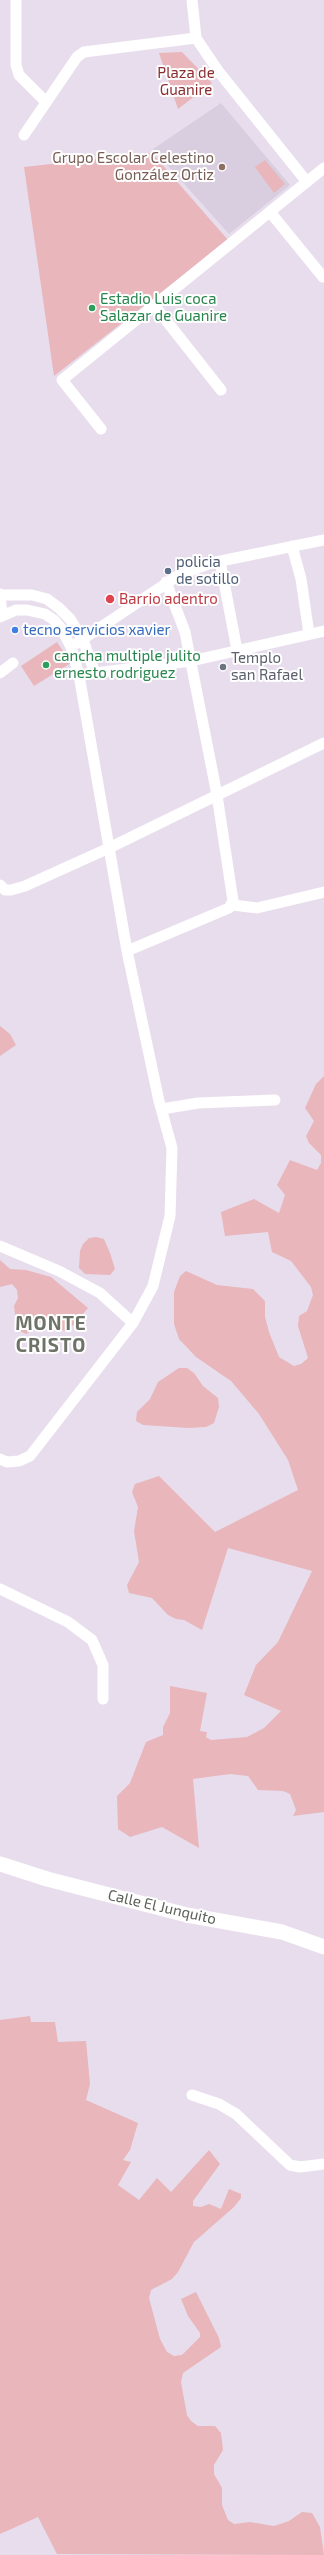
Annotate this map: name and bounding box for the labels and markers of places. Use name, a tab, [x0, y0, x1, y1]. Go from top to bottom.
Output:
place label: Grupo Escolar Celestino González Ortiz	[52, 149, 214, 184]
marker: Grupo Escolar Celestino González Ortiz	[217, 162, 227, 172]
place label: Estadio Luis coca Salazar de Guanire	[100, 290, 227, 325]
marker: Estadio Luis coca Salazar de Guanire	[87, 303, 97, 313]
place label: policia de sotillo	[176, 553, 239, 588]
marker: policia de sotillo	[163, 566, 173, 576]
place label: Barrio adentro	[119, 590, 218, 608]
marker: Barrio adentro	[104, 593, 116, 605]
place label: tecno servicios xavier	[23, 621, 170, 639]
marker: tecno servicios xavier	[10, 625, 20, 635]
place label: cancha multiple julito ernesto rodriguez	[54, 647, 201, 682]
place label: Templo san Rafael	[231, 649, 303, 684]
marker: cancha multiple julito ernesto rodriguez	[41, 660, 51, 670]
marker: Templo san Rafael	[218, 662, 228, 672]

